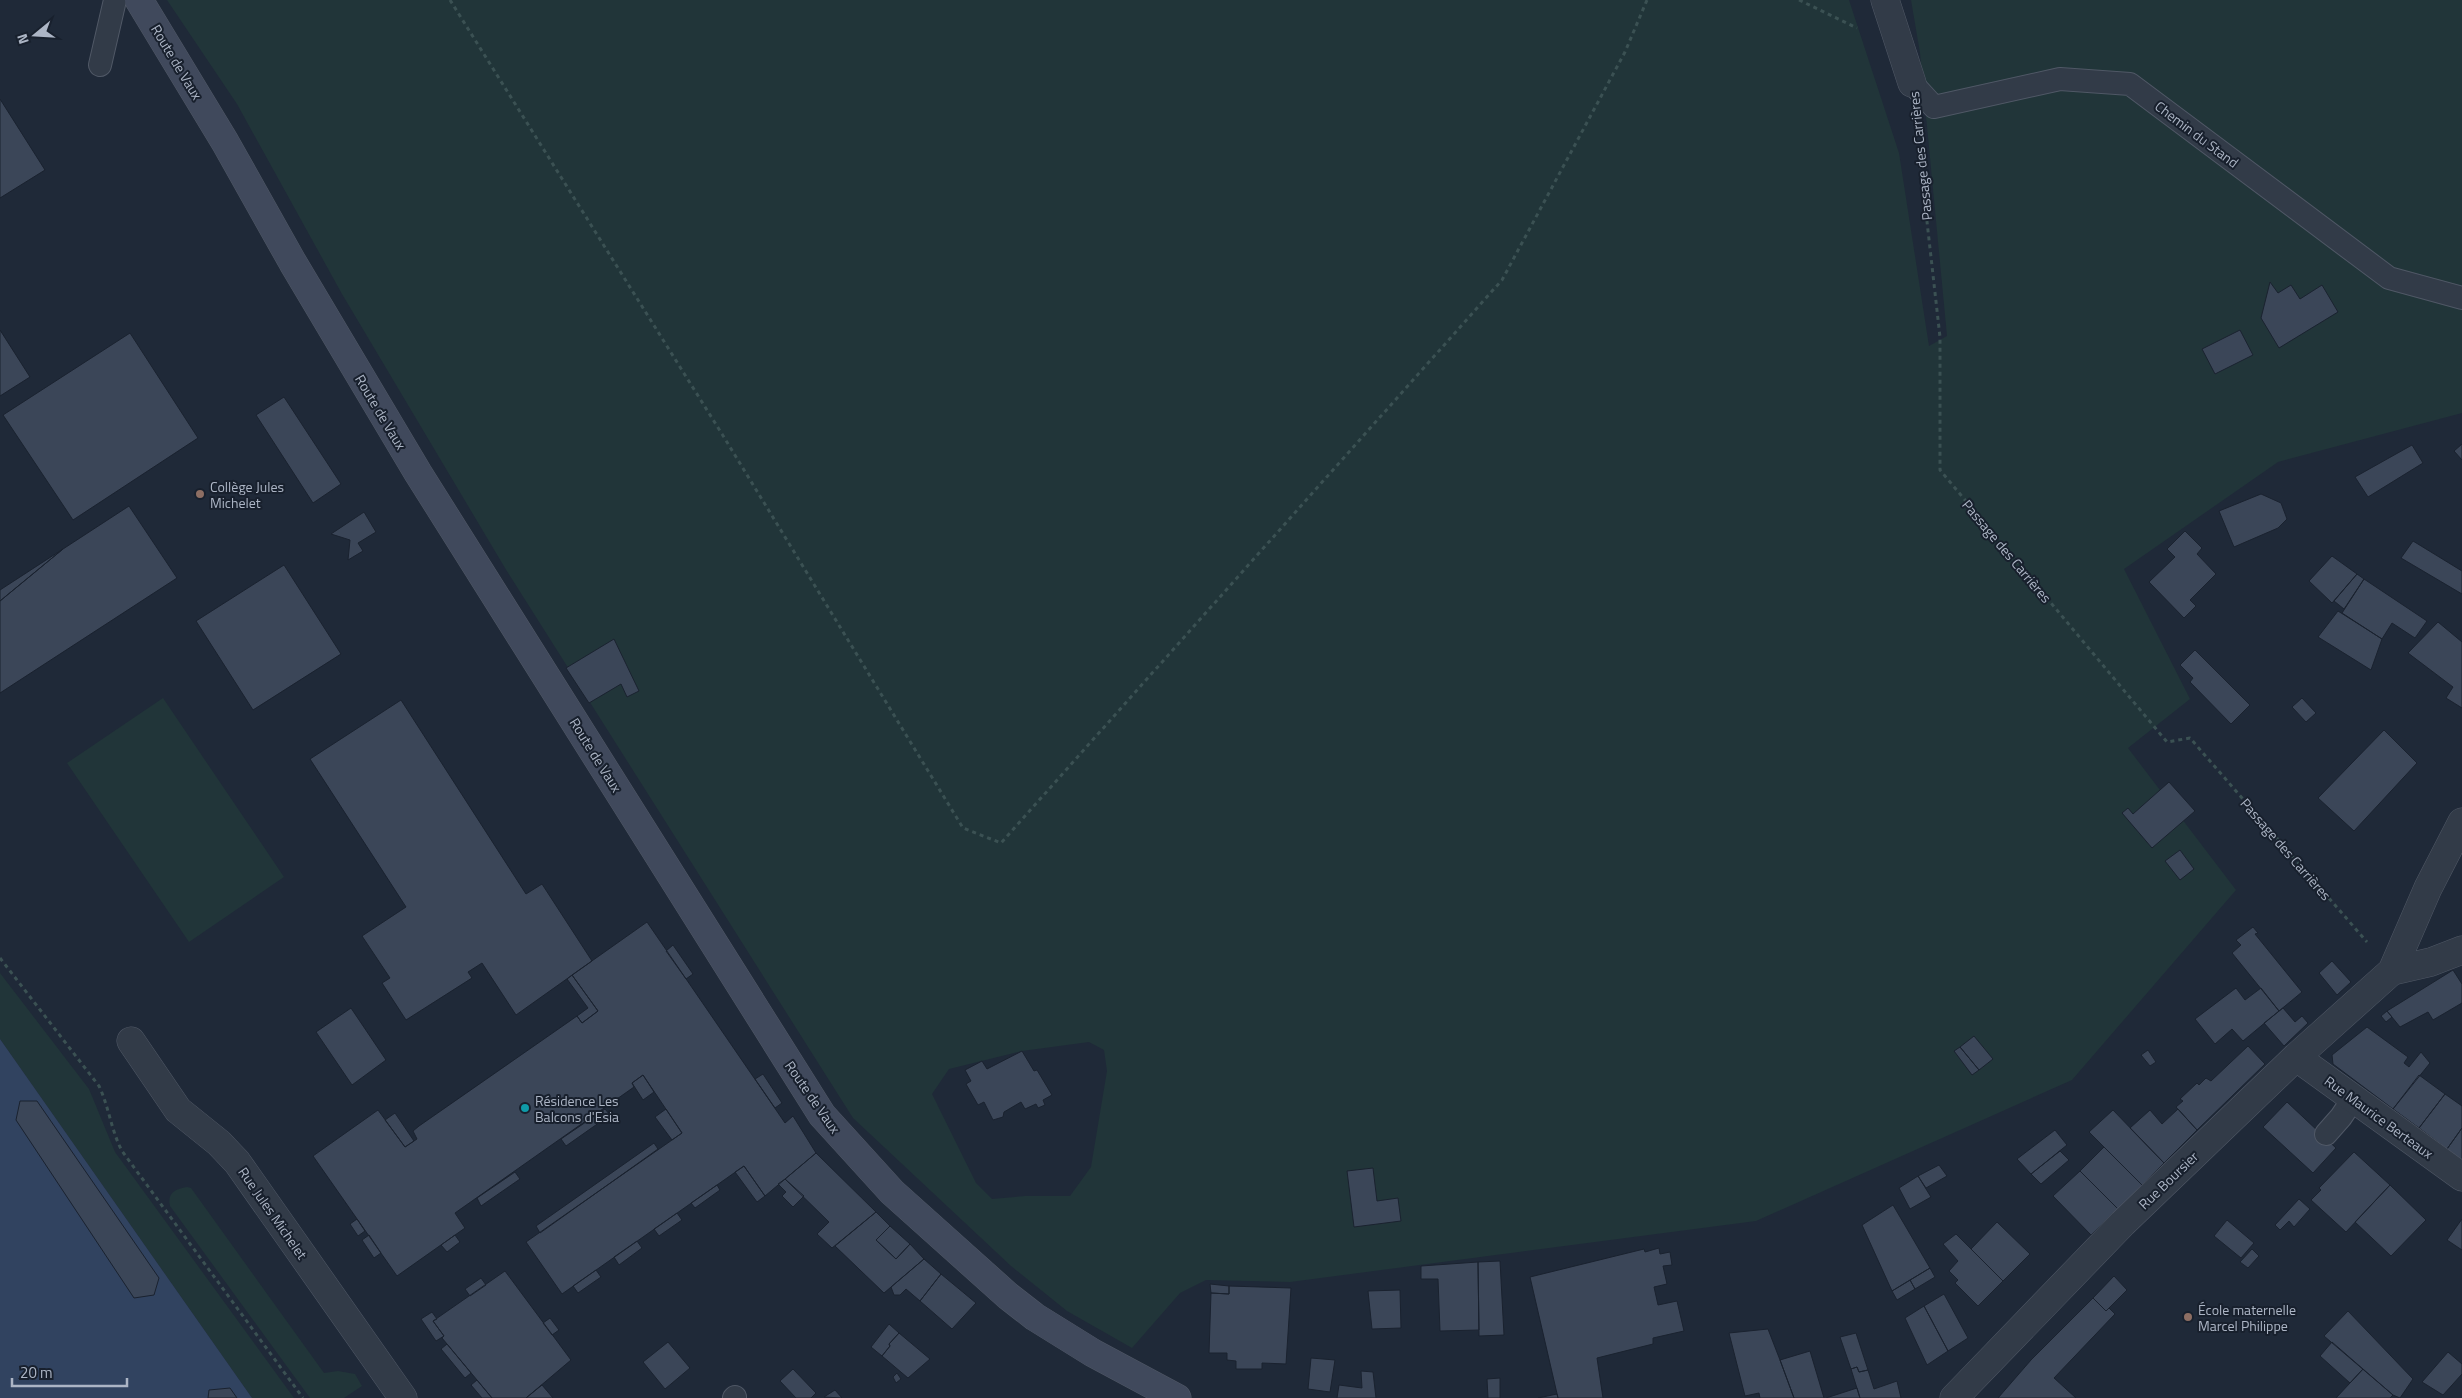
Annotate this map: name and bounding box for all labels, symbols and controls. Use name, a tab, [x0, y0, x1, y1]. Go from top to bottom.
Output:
north arrow	[10, 10, 60, 60]
street label: Route de Vaux	[146, 20, 208, 104]
text: N	[11, 31, 34, 47]
street label: Passage des Carrières	[1903, 91, 1937, 221]
street label: Chemin du Stand	[2151, 96, 2243, 172]
street label: Route de Vaux	[350, 370, 412, 454]
place label: Collège Jules Michelet	[210, 476, 284, 513]
marker: Collège Jules Michelet	[194, 488, 206, 500]
street label: Passage des Carrières	[1957, 495, 2057, 607]
street label: Route de Vaux	[565, 714, 628, 797]
street label: Passage des Carrières	[2236, 793, 2336, 905]
street label: Route de Vaux	[780, 1056, 846, 1138]
street label: Rue Maurice Berteaux	[2320, 1070, 2438, 1164]
place label: Résidence Les Balcons d'Esia	[535, 1090, 619, 1127]
marker: Résidence Les Balcons d'Esia	[519, 1102, 531, 1114]
street label: Rue Boursier	[2133, 1146, 2203, 1214]
street label: Rue Jules Michelet	[233, 1163, 313, 1263]
place label: École maternelle Marcel Philippe	[2198, 1299, 2296, 1336]
marker: École maternelle Marcel Philippe	[2182, 1311, 2194, 1323]
scale bar	[12, 1356, 128, 1388]
text: 20 m	[20, 1361, 53, 1384]

